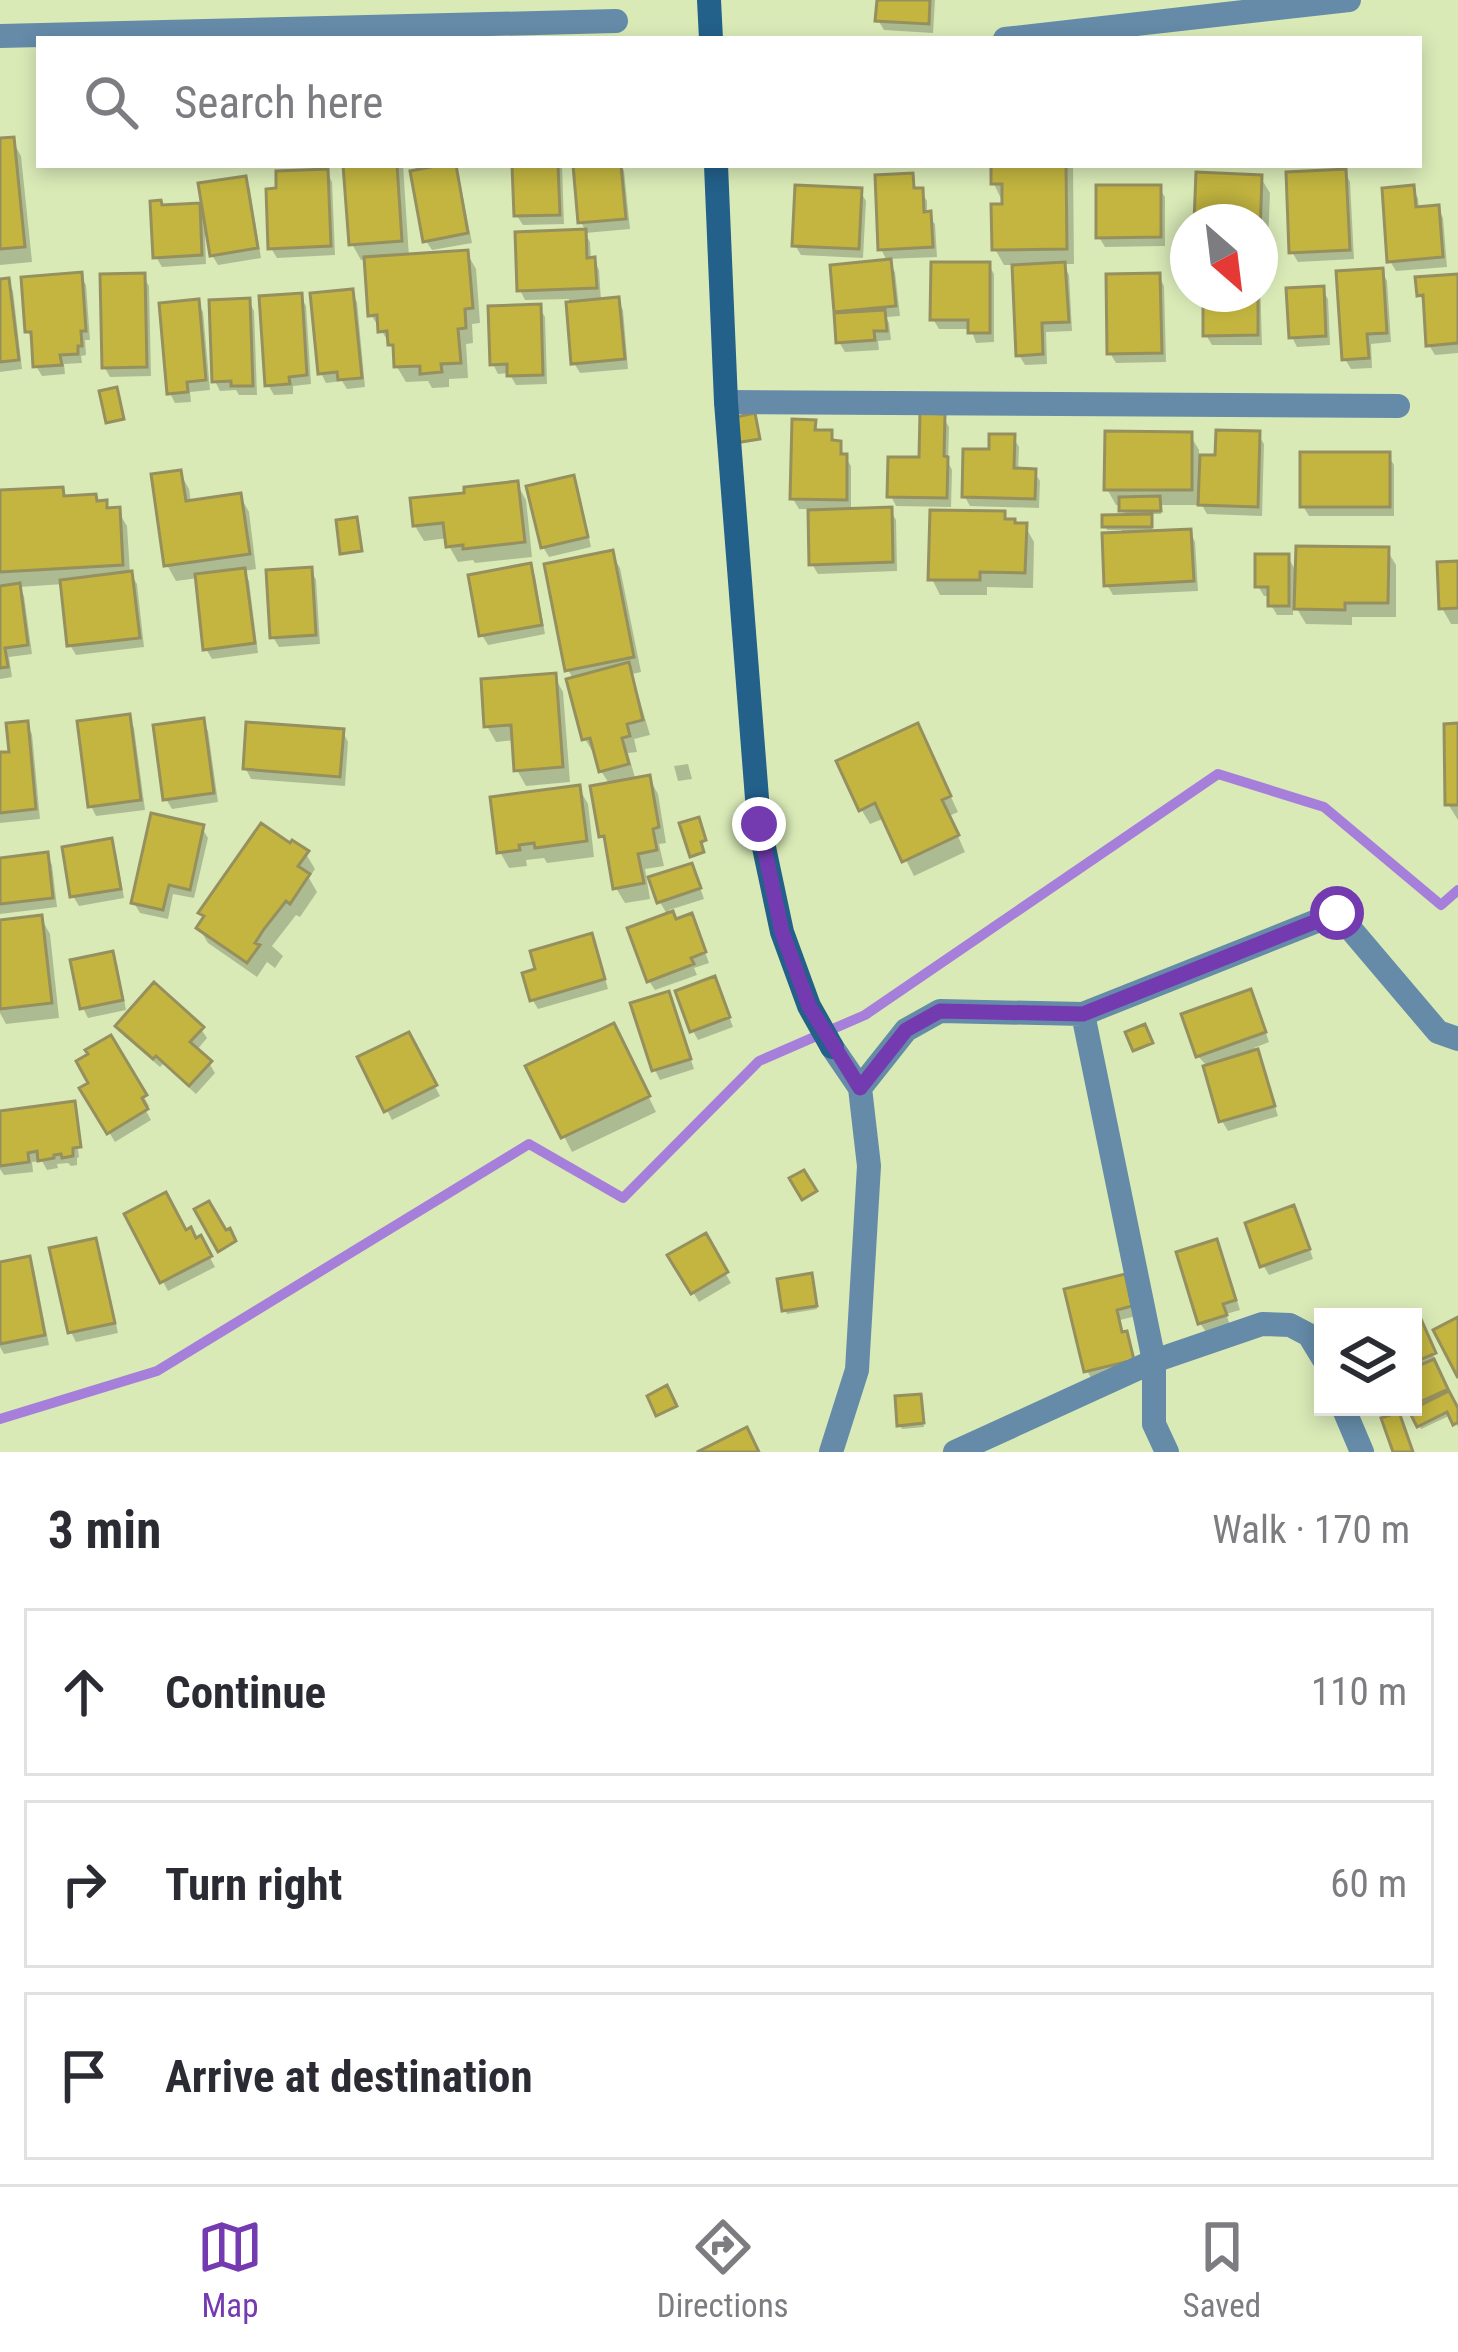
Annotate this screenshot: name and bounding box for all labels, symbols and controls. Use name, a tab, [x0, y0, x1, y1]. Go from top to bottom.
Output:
search box	[36, 36, 1422, 168]
icon: search	[78, 69, 144, 135]
text: Search here	[174, 76, 383, 129]
north arrow	[1170, 204, 1278, 312]
route end	[732, 797, 786, 851]
route start	[1310, 886, 1364, 940]
map controls	[1314, 1308, 1422, 1416]
button: layers	[1314, 1308, 1422, 1416]
text: 3 min	[48, 1501, 161, 1560]
text: Walk · 170 m	[1212, 1507, 1410, 1553]
icon: ahead	[51, 1659, 117, 1725]
text: Continue	[165, 1666, 326, 1719]
text: 110 m	[1311, 1669, 1407, 1715]
icon: right	[51, 1851, 117, 1917]
text: Turn right	[165, 1858, 342, 1911]
text: 60 m	[1330, 1861, 1407, 1907]
icon: arrive	[51, 2043, 117, 2109]
text: Arrive at destination	[165, 2050, 533, 2103]
tab: Map	[197, 2214, 263, 2325]
tab: Directions	[657, 2214, 789, 2325]
tab: Saved	[1183, 2214, 1261, 2325]

